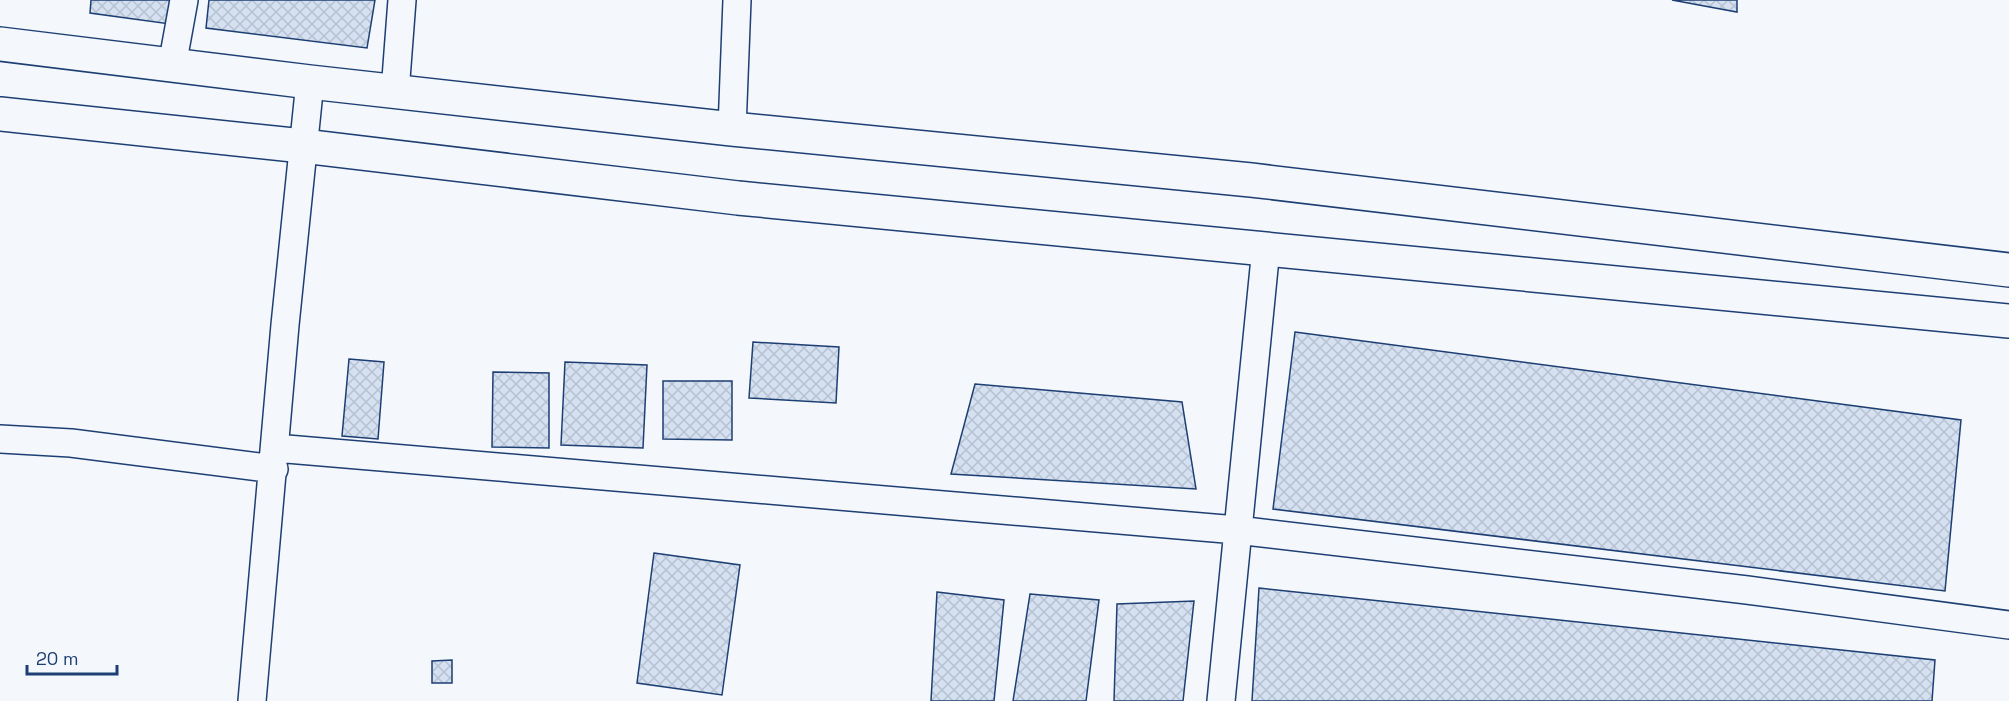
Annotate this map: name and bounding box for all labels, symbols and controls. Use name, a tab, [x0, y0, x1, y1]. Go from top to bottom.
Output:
scale bar	[27, 638, 117, 676]
text: 20 m	[36, 647, 79, 670]

